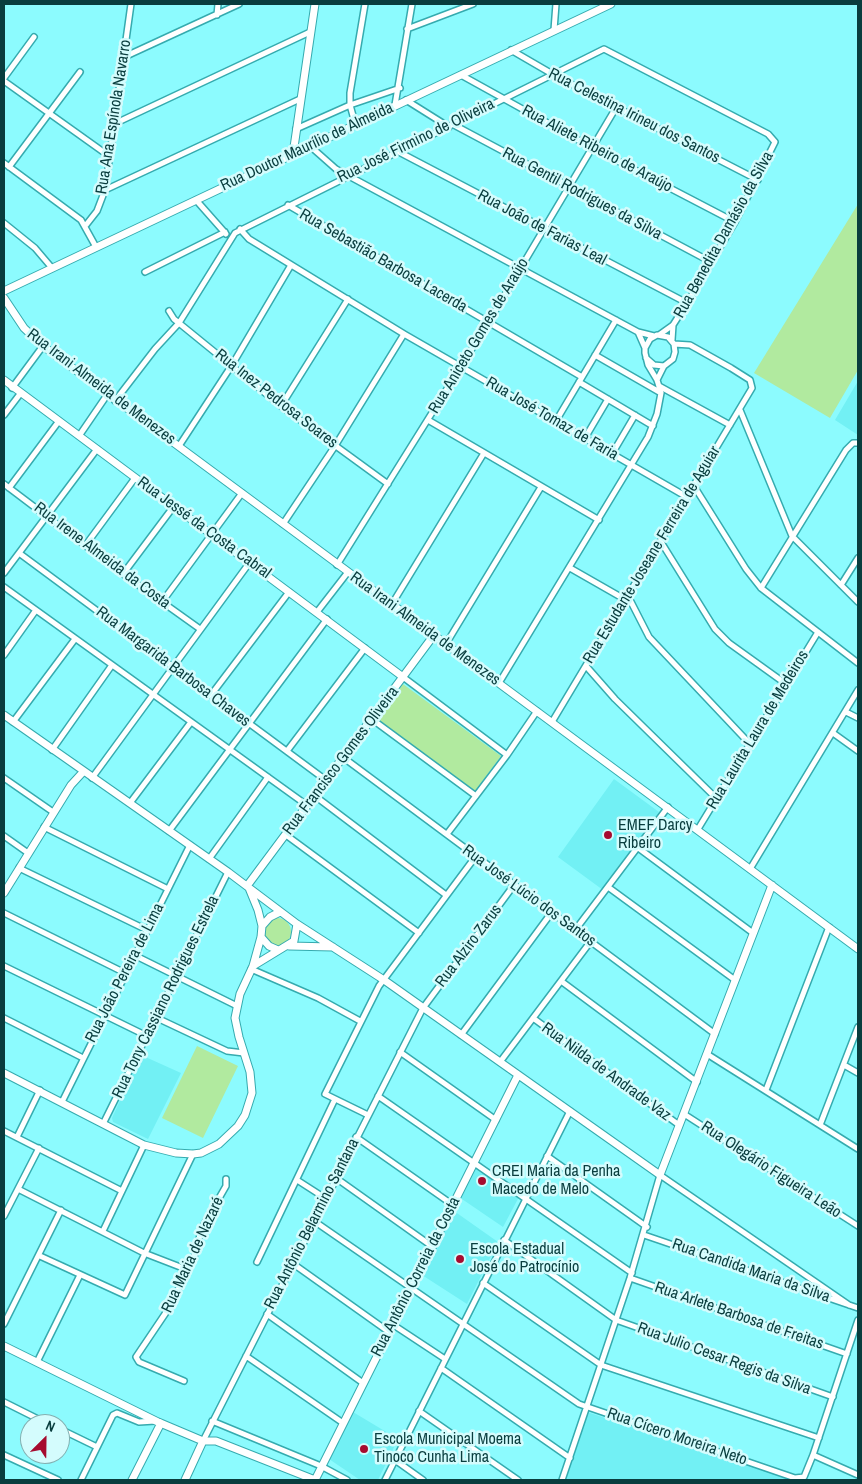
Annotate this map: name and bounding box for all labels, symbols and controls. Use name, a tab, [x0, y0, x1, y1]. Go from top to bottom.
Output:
street label: Rua Ana Espínola Navarro	[92, 38, 136, 196]
street label: Rua Celestina Irineu dos Santos	[545, 64, 723, 168]
street label: Rua José Firmino de Oliveira	[334, 95, 498, 187]
street label: Rua Doutor Maurílio de Almeida	[218, 99, 396, 195]
street label: Rua Aliete Ribeiro de Araújo	[518, 101, 676, 197]
street label: Rua Gentil Rodrigues da Silva	[499, 144, 665, 244]
street label: Rua Benedita Damásio da Silva	[670, 148, 778, 322]
street label: Rua João de Farias Leal	[474, 186, 610, 270]
street label: Rua Sebastião Barbosa Lacerda	[296, 205, 470, 317]
street label: Rua Aniceto Gomes de Araújo	[425, 255, 533, 417]
street label: Rua Irani Almeida de Menezes	[23, 325, 179, 449]
street label: Rua Inez Pedrosa Soares	[211, 345, 341, 453]
street label: Rua José Tomaz de Faria	[482, 373, 622, 465]
street label: Rua Estudante Joseane Ferreira de Aguiar	[579, 443, 725, 667]
street label: Rua Jessé da Costa Cabral	[133, 473, 275, 583]
street label: Rua Irene Almeida da Costa	[30, 499, 174, 613]
street label: Rua Irani Almeida de Menezes	[346, 568, 504, 690]
street label: Rua Margarida Barbosa Chaves	[92, 603, 254, 731]
street label: Rua Laurita Laura de Medeiros	[703, 647, 813, 813]
street label: Rua Francisco Gomes Oliveira	[279, 683, 403, 839]
place label: EMEF Darcy Ribeiro	[618, 816, 692, 854]
marker: EMEF Darcy Ribeiro	[602, 829, 614, 841]
street label: Rua José Lúcio dos Santos	[458, 841, 600, 951]
street label: Rua Tony Cassiano Rodrigues Estrela	[108, 893, 224, 1101]
street label: Rua João Pereira de Lima	[82, 900, 168, 1046]
street label: Rua Alziro Zarus	[432, 901, 506, 991]
street label: Rua Nilda de Andrade Vaz	[538, 1019, 674, 1125]
street label: Rua Olegário Figueira Leão	[697, 1117, 845, 1223]
street label: Rua Antônio Belarmino Santana	[261, 1135, 363, 1313]
place label: CREI Maria da Penha Macedo de Melo	[492, 1162, 620, 1200]
marker: CREI Maria da Penha Macedo de Melo	[476, 1175, 488, 1187]
street label: Rua Maria de Nazaré	[158, 1194, 228, 1316]
street label: Rua Antônio Correia da Costa	[367, 1194, 465, 1360]
street label: Rua Candida Maria da Silva	[670, 1235, 832, 1307]
place label: Escola Estadual José do Patrocínio	[470, 1240, 579, 1278]
marker: Escola Estadual José do Patrocínio	[454, 1253, 466, 1265]
street label: Rua Arlete Barbosa de Freitas	[652, 1278, 826, 1354]
street label: Rua Julio Cesar Regis da Silva	[635, 1319, 813, 1399]
street label: Rua Cícero Moreira Neto	[605, 1404, 749, 1470]
north arrow	[20, 1414, 70, 1464]
text: N	[43, 1416, 58, 1436]
place label: Escola Municipal Moema Tinoco Cunha Lima	[374, 1430, 521, 1468]
marker: Escola Municipal Moema Tinoco Cunha Lima	[358, 1443, 370, 1455]

